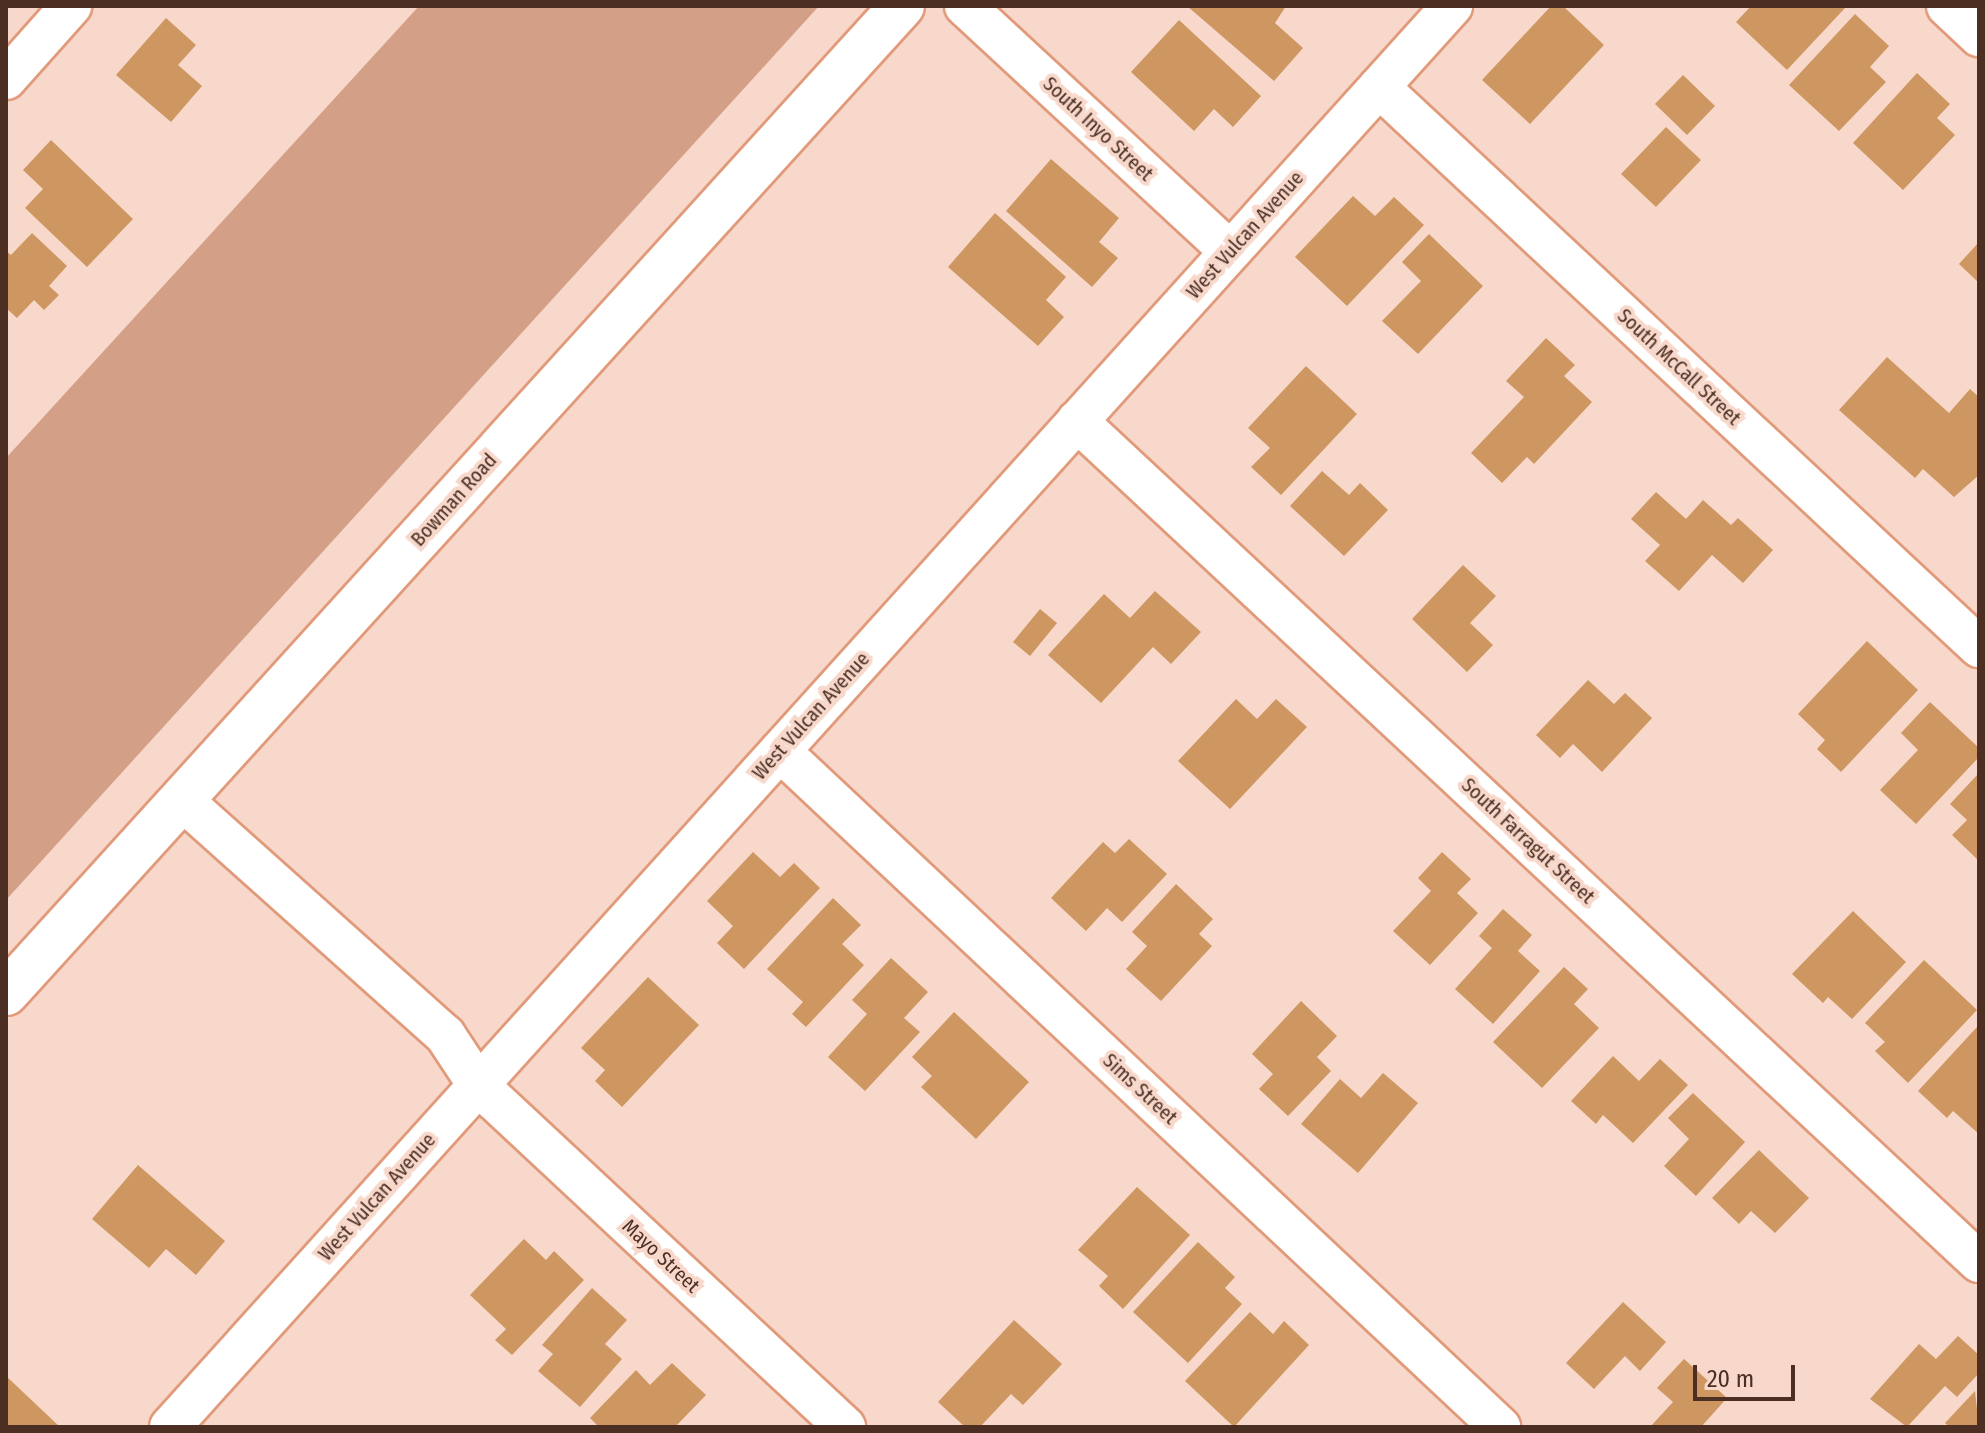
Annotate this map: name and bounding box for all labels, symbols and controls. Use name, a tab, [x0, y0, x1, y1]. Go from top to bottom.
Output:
street label: South Inyo Street	[1038, 72, 1158, 186]
street label: West Vulcan Avenue	[1181, 166, 1309, 304]
street label: South McCall Street	[1613, 304, 1745, 430]
street label: Bowman Road	[406, 449, 502, 551]
street label: West Vulcan Avenue	[747, 647, 875, 785]
street label: South Farragut Street	[1457, 773, 1599, 909]
street label: Sims Street	[1098, 1049, 1182, 1129]
street label: West Vulcan Avenue	[313, 1128, 441, 1266]
street label: Mayo Street	[617, 1214, 705, 1298]
scale bar	[1697, 1349, 1799, 1399]
text: 20 m	[1707, 1365, 1754, 1393]

